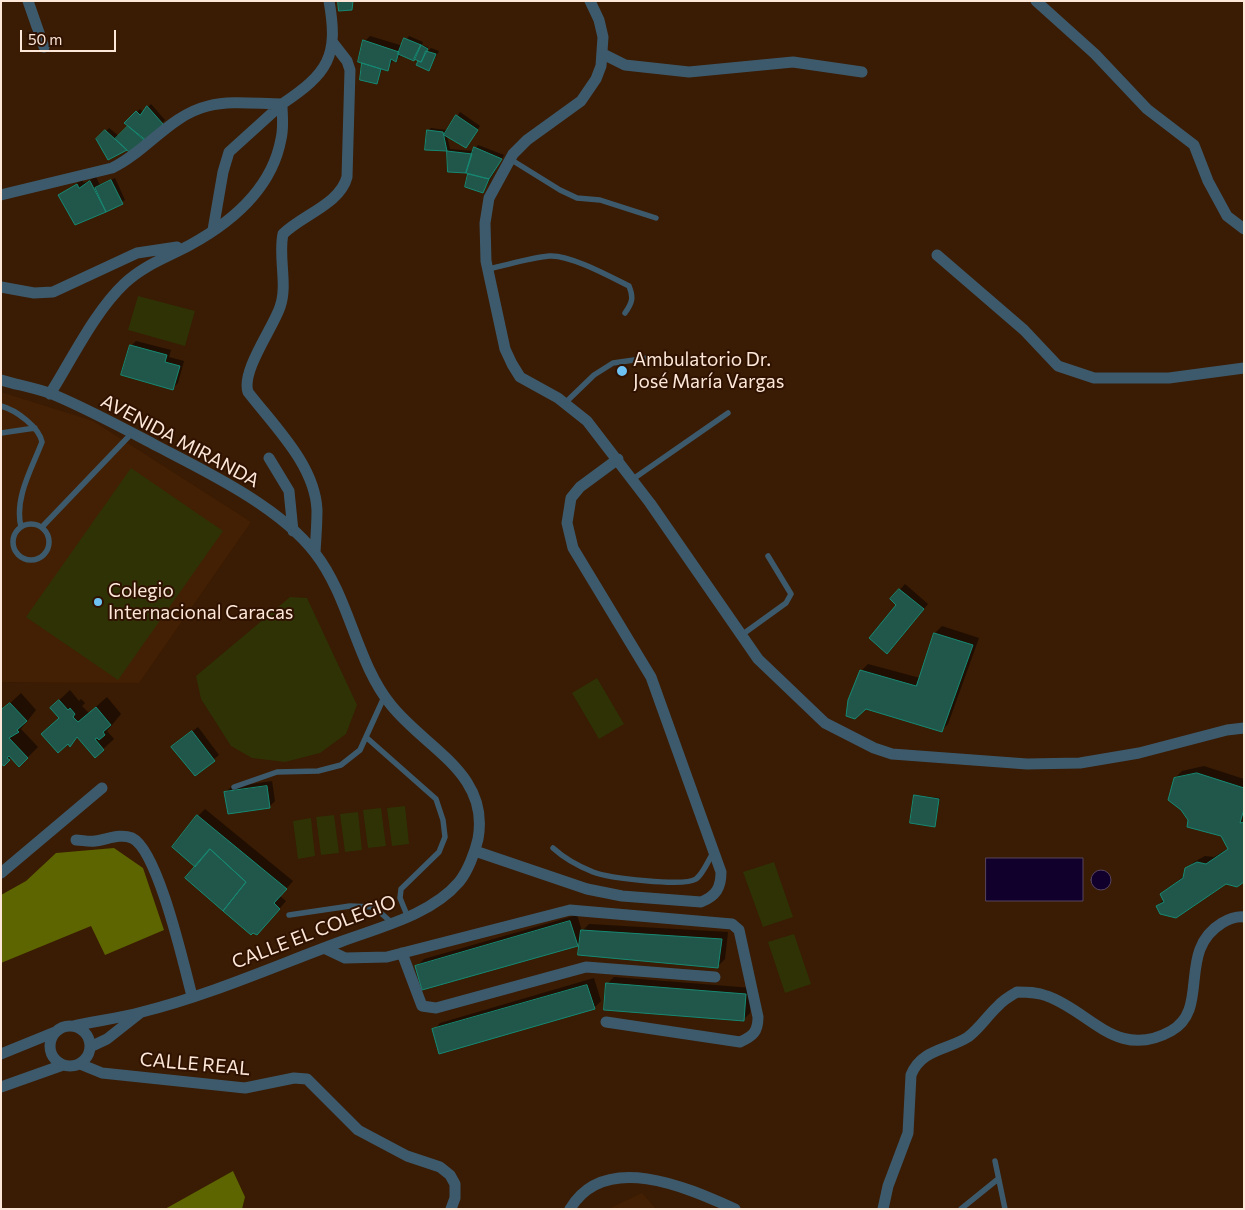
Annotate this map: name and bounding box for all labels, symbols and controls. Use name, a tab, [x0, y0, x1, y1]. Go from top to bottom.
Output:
scale bar	[22, 20, 119, 52]
text: 50 m	[28, 30, 62, 48]
place label: Ambulatorio Dr. José María Vargas	[633, 349, 784, 393]
marker: Ambulatorio Dr. José María Vargas	[615, 364, 629, 378]
street label: AVENIDA MIRANDA	[97, 390, 263, 492]
place label: Colegio Internacional Caracas	[108, 580, 293, 624]
marker: Colegio Internacional Caracas	[92, 596, 104, 608]
street label: CALLE EL COLEGIO	[229, 890, 399, 974]
street label: CALLE REAL	[139, 1048, 251, 1080]

